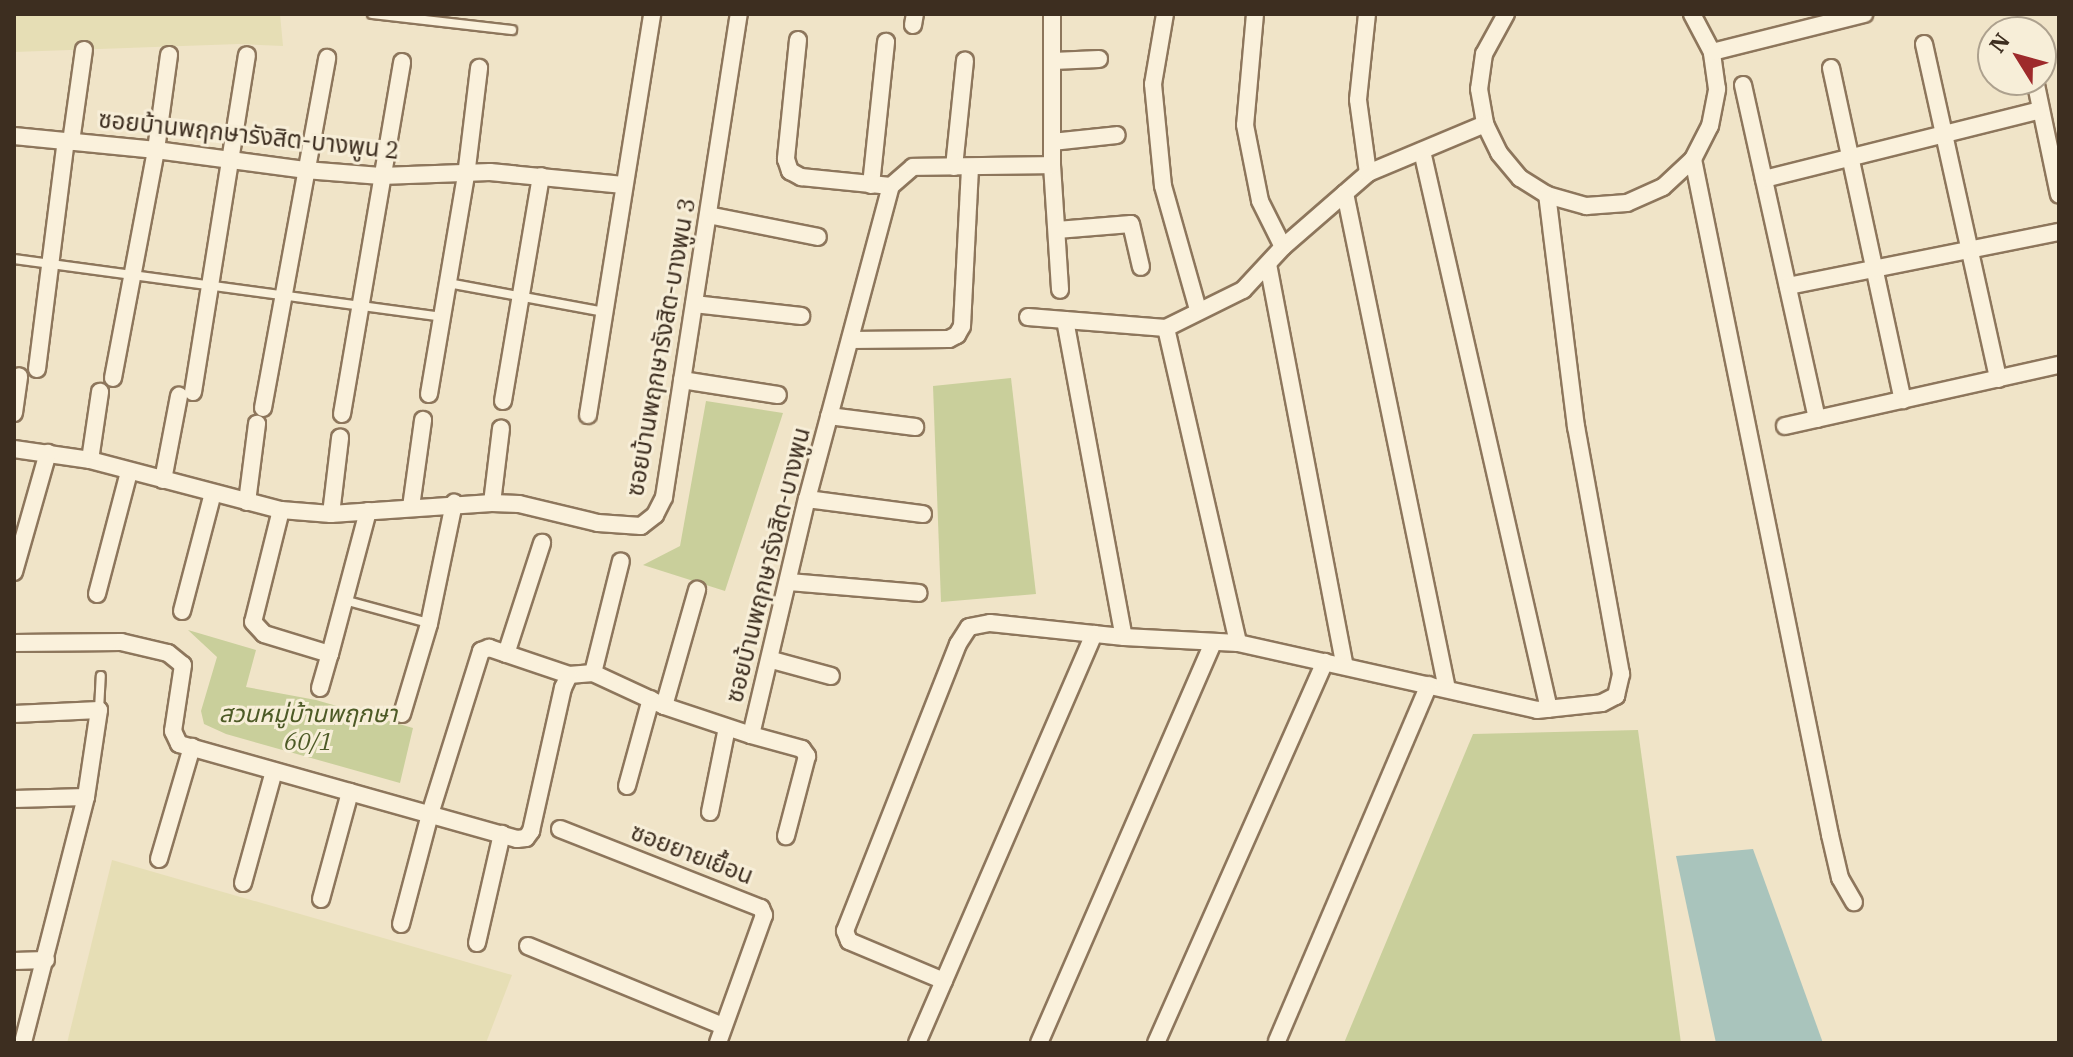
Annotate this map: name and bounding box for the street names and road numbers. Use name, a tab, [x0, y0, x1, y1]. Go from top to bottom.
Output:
street label: ซอยบ้านพฤกษารังสิต-บางพูน 2	[97, 105, 401, 165]
street label: ซอยบ้านพฤกษารังสิต-บางพูน 3	[621, 196, 701, 498]
street label: ซอยบ้านพฤกษารังสิต-บางพูน	[720, 424, 816, 706]
street label: ซอยยายเยื้อน	[627, 817, 757, 891]

